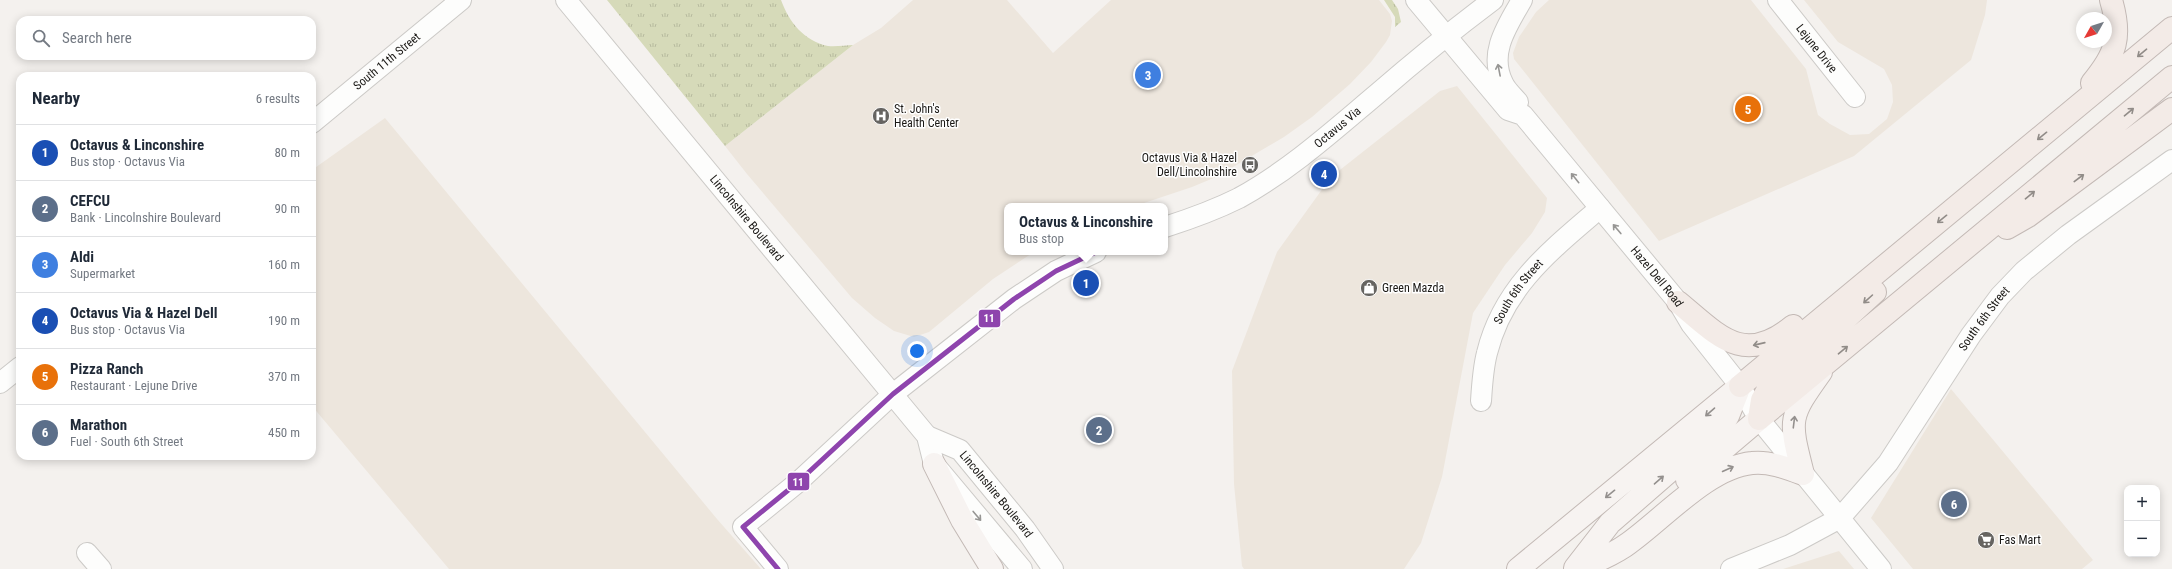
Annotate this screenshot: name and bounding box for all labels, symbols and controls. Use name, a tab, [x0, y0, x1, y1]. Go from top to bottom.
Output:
north arrow	[2076, 12, 2112, 48]
search box	[16, 16, 316, 60]
street label: Lejune Drive	[1793, 21, 1840, 76]
icon: search	[30, 27, 52, 49]
text: Search here	[62, 29, 132, 47]
street label: South 11th Street	[351, 29, 423, 93]
one-way arrow	[2137, 49, 2147, 58]
pin: 3	[1135, 60, 1161, 90]
one-way arrow	[1494, 63, 1502, 76]
text: Nearby	[32, 88, 80, 108]
text: 6 results	[256, 91, 300, 106]
pin: 5	[1735, 94, 1761, 124]
place label: St. John's Health Center	[894, 102, 959, 130]
street label: Octavus Via	[1311, 104, 1364, 151]
hospital icon: St. John's Health Center	[871, 106, 891, 126]
one-way arrow	[2124, 107, 2135, 116]
one-way arrow	[2037, 132, 2047, 141]
text: Octavus & Linconshire	[70, 136, 204, 154]
text: 1	[42, 145, 48, 160]
text: 80 m	[274, 145, 300, 160]
place label: Octavus Via & Hazel Dell/Lincolnshire	[1142, 151, 1237, 179]
text: Bus stop · Octavus Via	[70, 154, 185, 169]
bus stop icon: Octavus Via & Hazel Dell/Lincolnshire	[1240, 155, 1260, 175]
pin: 4	[1311, 159, 1337, 189]
street label: Lincolnshire Boulevard	[707, 172, 786, 264]
one-way arrow	[1570, 173, 1579, 184]
one-way arrow	[2073, 174, 2084, 183]
one-way arrow	[2024, 191, 2035, 200]
text: CEFCU	[70, 192, 110, 210]
text: 2	[42, 201, 48, 216]
text: 90 m	[274, 201, 300, 216]
popup	[1004, 203, 1168, 255]
text: Bank · Lincolnshire Boulevard	[70, 210, 221, 225]
text: Octavus & Linconshire	[1019, 213, 1153, 231]
one-way arrow	[1936, 214, 1947, 223]
one-way arrow	[1612, 224, 1621, 234]
text: Bus stop	[1019, 231, 1064, 246]
street label: Hazel Dell Road	[1628, 243, 1686, 309]
text: Aldi	[70, 248, 94, 266]
street label: South 6th Street	[1491, 256, 1546, 326]
text: 3	[42, 257, 48, 272]
text: 160 m	[268, 257, 300, 272]
text: Supermarket	[70, 266, 135, 281]
pin: 1	[1073, 268, 1099, 298]
shop icon: Green Mazda	[1359, 278, 1379, 298]
place label: Green Mazda	[1382, 281, 1444, 295]
street label: South 6th Street	[1956, 283, 2013, 353]
one-way arrow	[1863, 294, 1873, 303]
text: Octavus Via & Hazel Dell	[70, 304, 218, 322]
line badge: 11	[978, 309, 1001, 328]
text: 11	[983, 312, 995, 325]
text: 4	[42, 313, 48, 328]
text: 190 m	[268, 313, 300, 328]
text: Bus stop · Octavus Via	[70, 322, 185, 337]
your location	[907, 341, 927, 361]
one-way arrow	[1752, 341, 1765, 349]
one-way arrow	[1838, 346, 1849, 355]
text: Pizza Ranch	[70, 360, 143, 378]
text: 5	[42, 369, 48, 384]
text: 370 m	[268, 369, 300, 384]
text: Restaurant · Lejune Drive	[70, 378, 197, 393]
one-way arrow	[1705, 407, 1716, 416]
pin: 2	[1086, 415, 1112, 445]
text: Marathon	[70, 416, 127, 434]
one-way arrow	[1790, 416, 1798, 429]
text: 6	[42, 425, 48, 440]
text: 450 m	[268, 425, 300, 440]
text: Fuel · South 6th Street	[70, 434, 183, 449]
street label: Lincolnshire Boulevard	[957, 448, 1036, 540]
one-way arrow	[1721, 465, 1733, 472]
line badge: 11	[787, 472, 810, 491]
text: 11	[792, 476, 804, 489]
one-way arrow	[1654, 476, 1664, 485]
map controls	[2124, 485, 2160, 557]
button: +	[2124, 485, 2160, 521]
pin: 6	[1941, 489, 1967, 519]
one-way arrow	[1604, 490, 1615, 499]
one-way arrow	[973, 510, 982, 521]
button: −	[2124, 521, 2160, 557]
supermarket icon: Fas Mart	[1976, 530, 1996, 550]
place label: Fas Mart	[1999, 533, 2041, 547]

